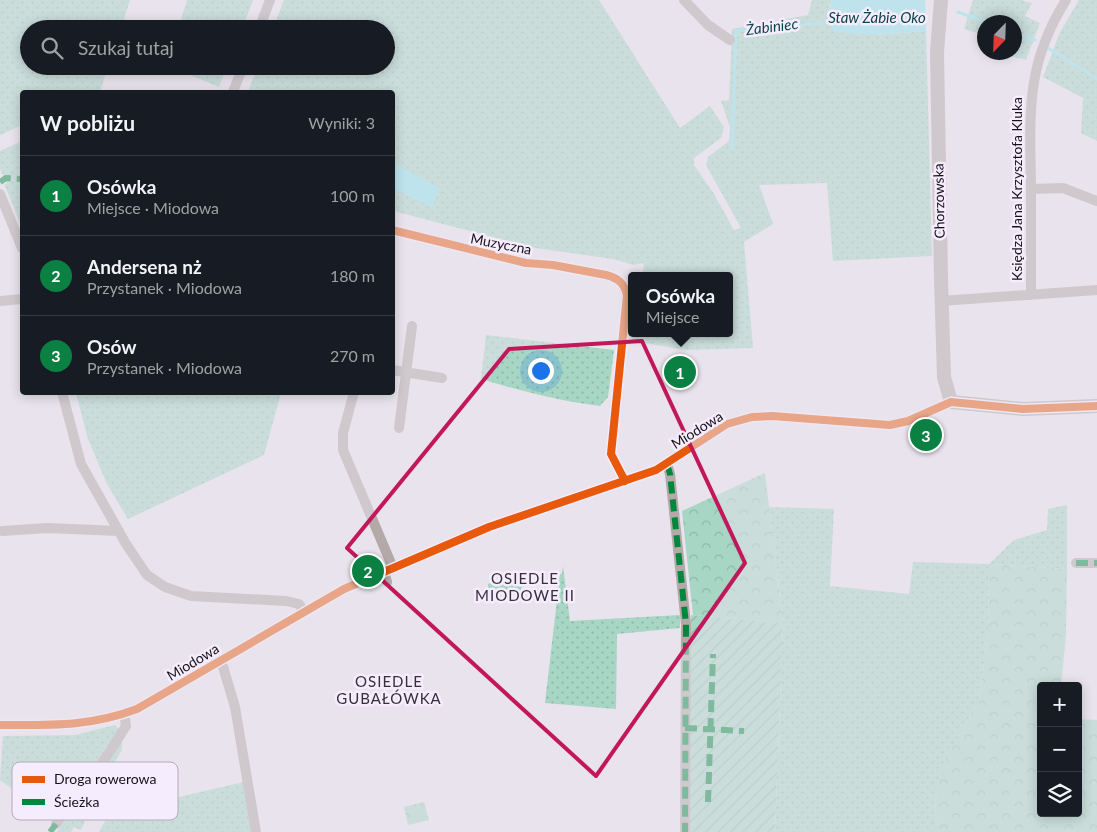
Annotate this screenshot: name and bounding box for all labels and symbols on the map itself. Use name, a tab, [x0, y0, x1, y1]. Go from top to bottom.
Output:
water label: Staw Żabie Oko	[828, 8, 926, 26]
water label: Żabiniec	[744, 14, 799, 38]
north arrow	[977, 15, 1022, 60]
street label: Księdza Jana Krzysztofa Kluka	[1008, 97, 1025, 281]
street label: Chorzowska	[929, 163, 948, 239]
street label: Muzyczna	[469, 229, 533, 258]
pin: 1	[664, 353, 696, 391]
your location	[528, 358, 554, 384]
street label: Miodowa	[668, 407, 726, 452]
pin: 3	[910, 416, 942, 454]
pin: 2	[352, 552, 384, 590]
district label: OSIEDLE MIODOWE II	[475, 569, 575, 604]
street label: Miodowa	[164, 639, 222, 684]
district label: OSIEDLE GUBAŁÓWKA	[336, 672, 442, 707]
legend	[12, 762, 178, 820]
text: Droga rowerowa	[54, 770, 157, 787]
text: Ścieżka	[54, 793, 99, 810]

